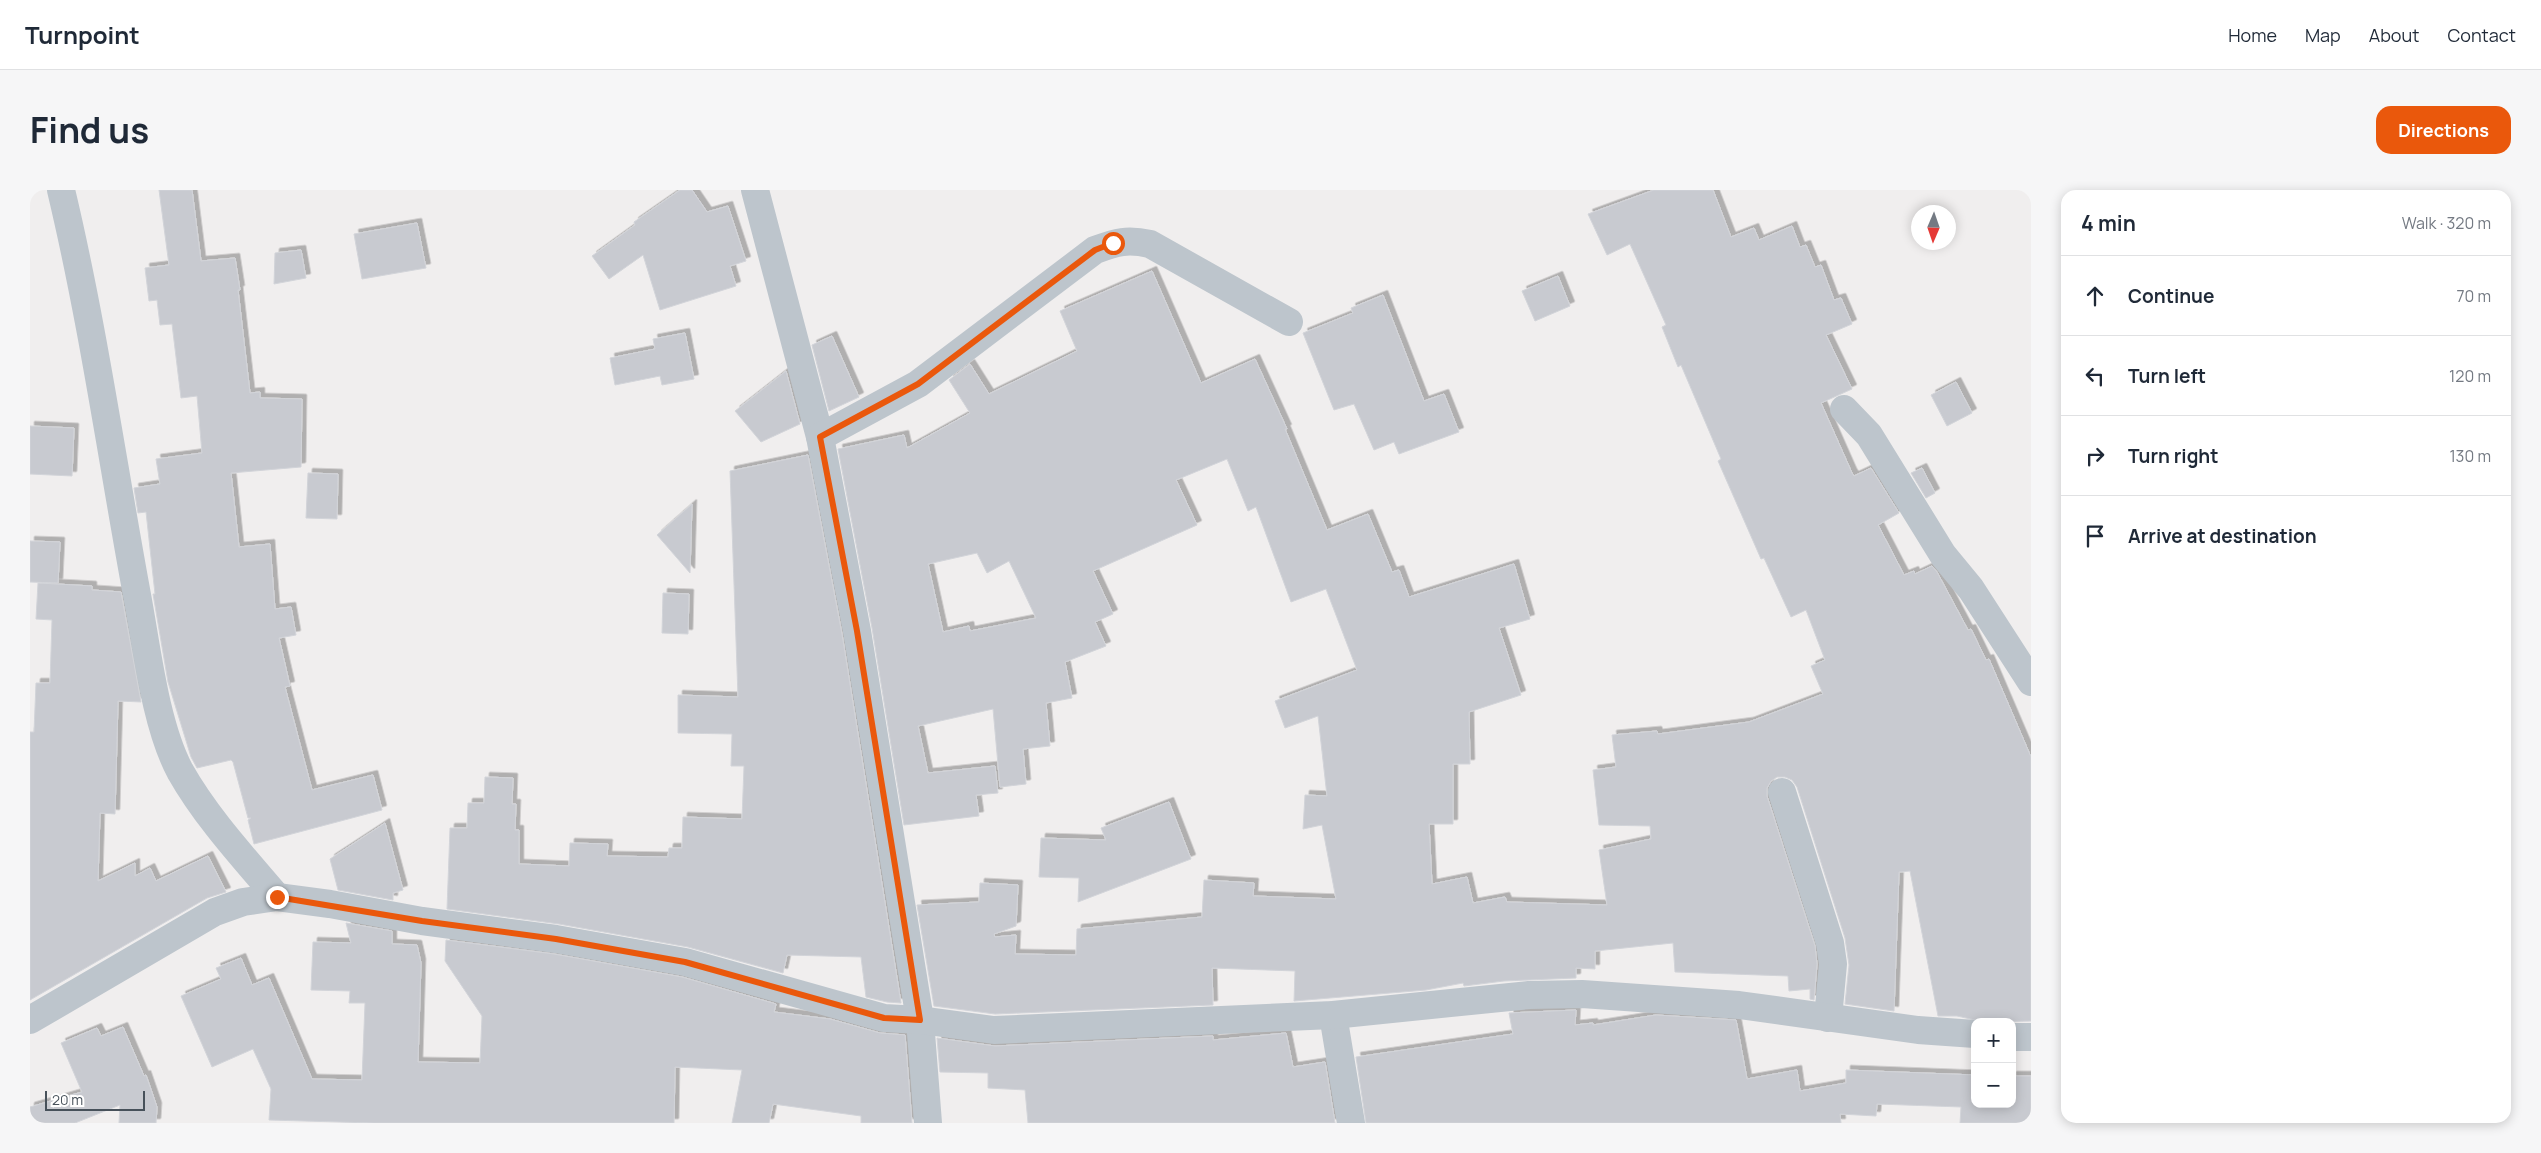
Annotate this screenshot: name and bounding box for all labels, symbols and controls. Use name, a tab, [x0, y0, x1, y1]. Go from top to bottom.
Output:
text: Turnpoint	[25, 18, 140, 51]
text: Home	[2228, 23, 2277, 47]
text: Map	[2305, 23, 2341, 47]
text: About	[2369, 23, 2419, 47]
text: Contact	[2447, 23, 2516, 47]
text: Find us	[30, 106, 149, 154]
button: Directions	[2376, 106, 2511, 154]
north arrow	[1911, 205, 1956, 250]
text: 4 min	[2081, 209, 2136, 237]
text: Walk · 320 m	[2402, 212, 2491, 234]
route start	[1102, 232, 1125, 255]
icon: ahead	[2081, 282, 2109, 310]
text: Continue	[2128, 283, 2214, 309]
text: 70 m	[2456, 285, 2491, 307]
icon: left	[2081, 362, 2109, 390]
text: Turn left	[2128, 363, 2206, 389]
text: 120 m	[2449, 365, 2491, 387]
icon: right	[2081, 442, 2109, 470]
text: Turn right	[2128, 443, 2218, 469]
text: 130 m	[2449, 445, 2491, 467]
icon: arrive	[2081, 522, 2109, 550]
text: Arrive at destination	[2128, 523, 2317, 549]
route end	[266, 886, 289, 909]
map controls	[1971, 1018, 2016, 1108]
button: +	[1971, 1018, 2016, 1063]
button: −	[1971, 1063, 2016, 1108]
scale bar	[45, 1088, 145, 1111]
text: 20 m	[52, 1090, 83, 1109]

